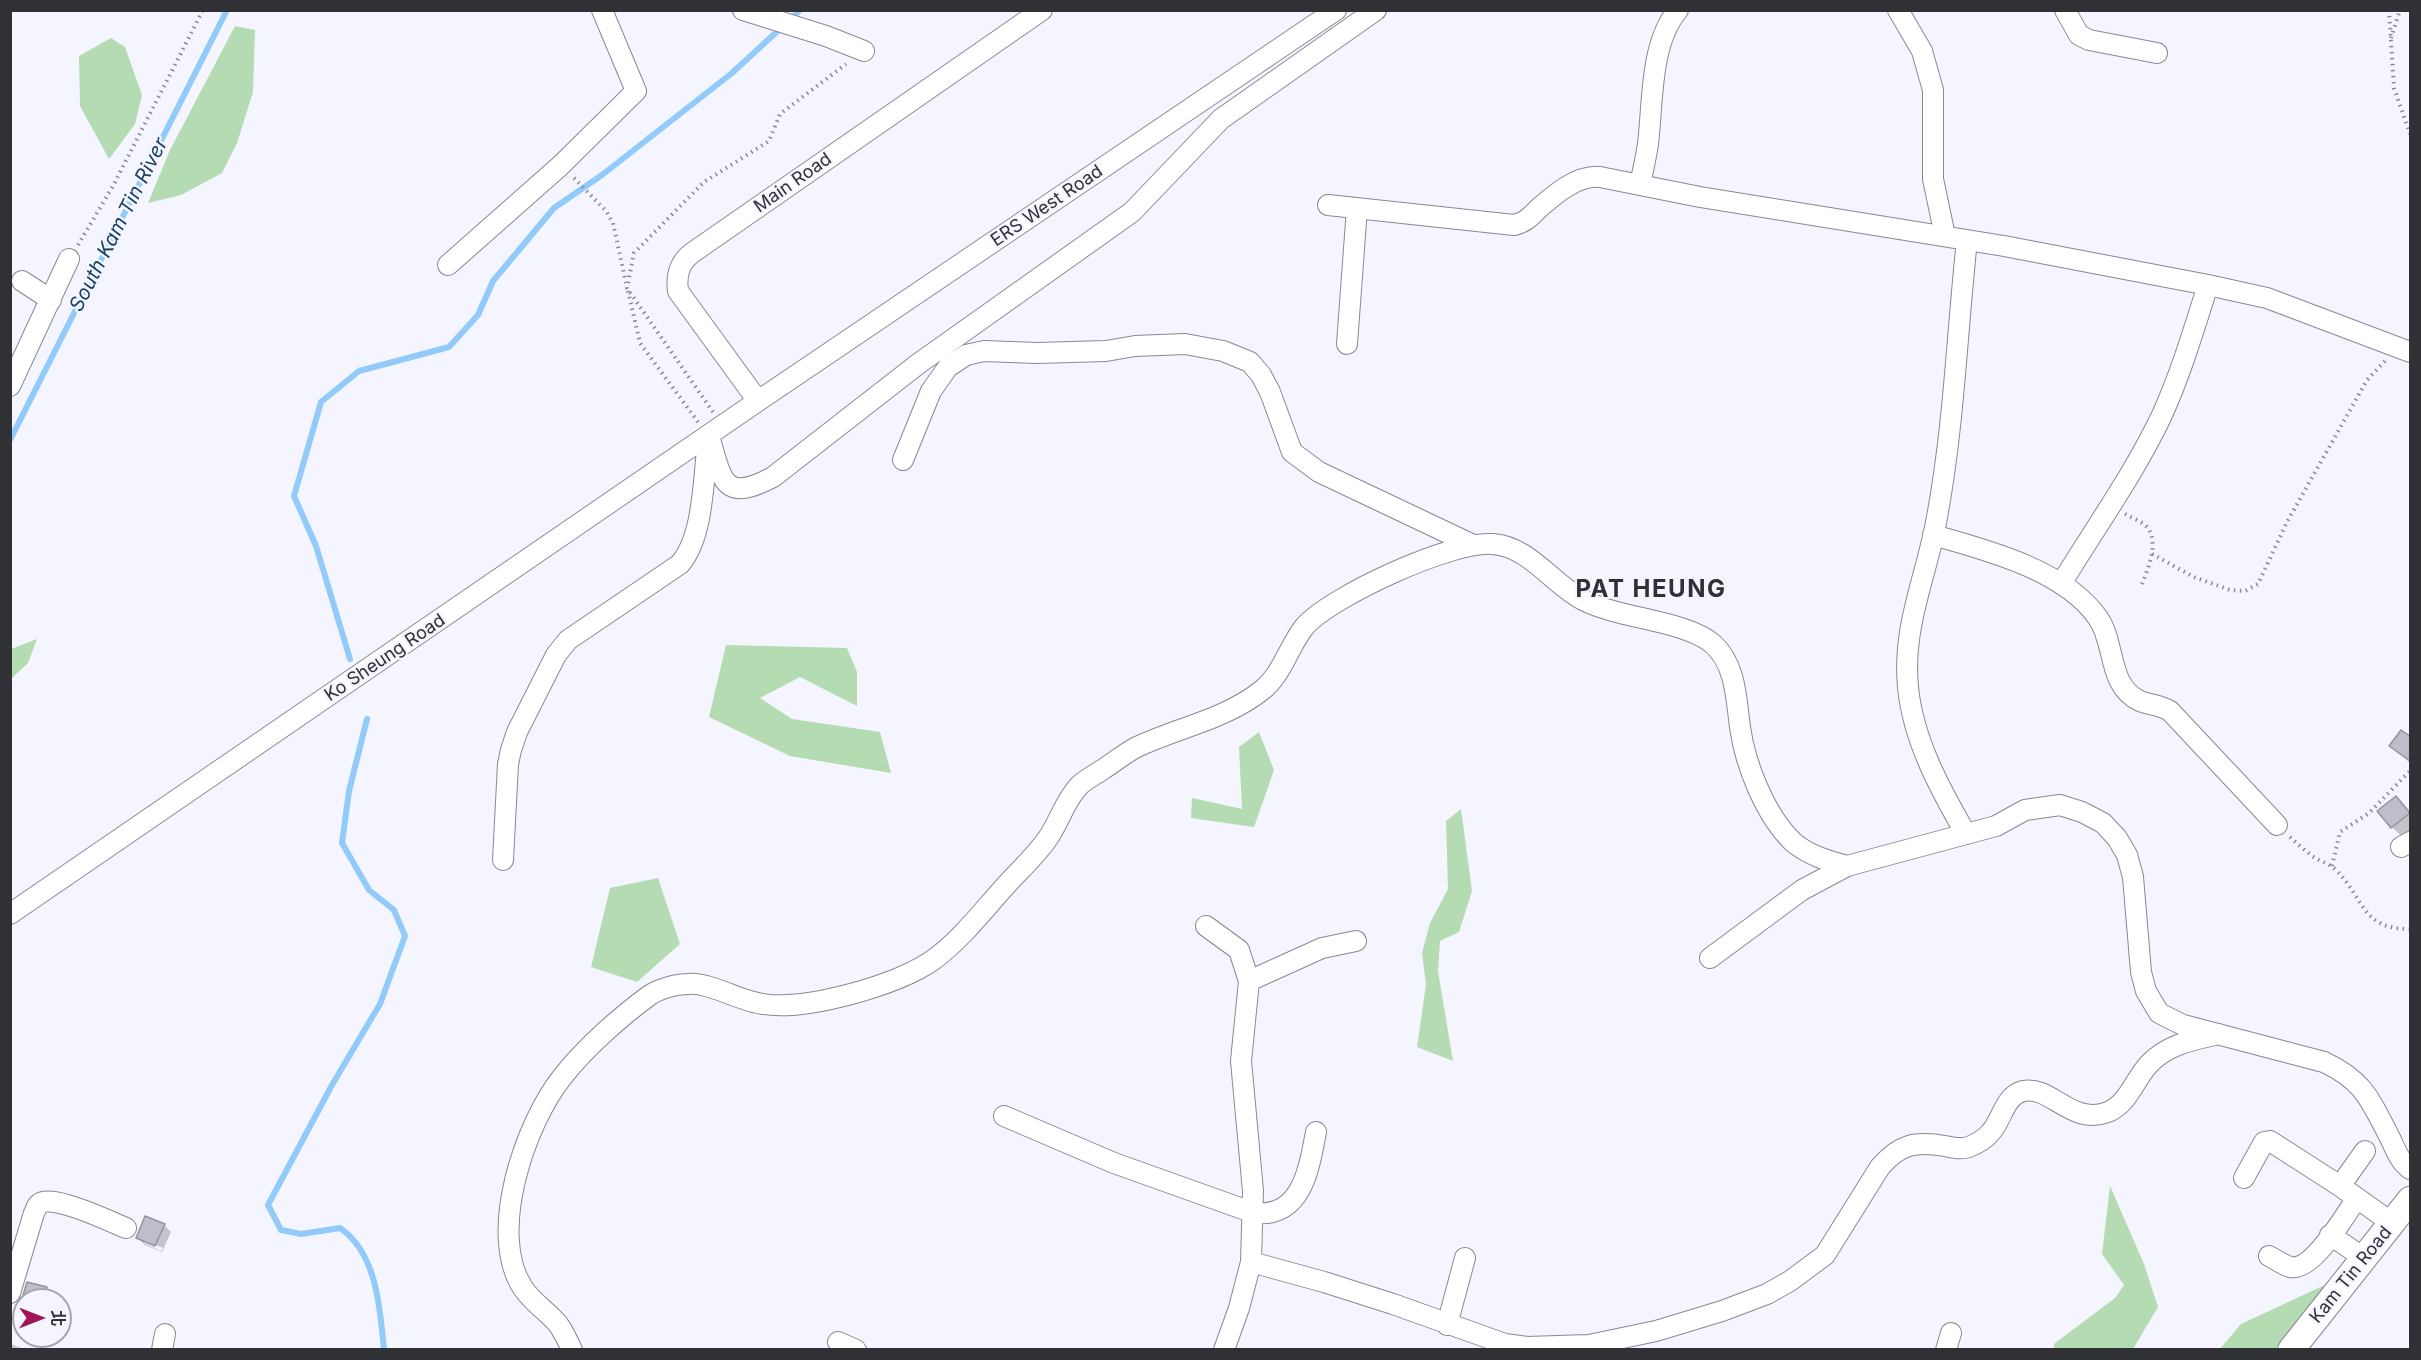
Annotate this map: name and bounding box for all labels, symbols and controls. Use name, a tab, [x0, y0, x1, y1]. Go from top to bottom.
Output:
water label: South Kam Tin River	[65, 134, 173, 316]
street label: Main Road	[750, 148, 836, 218]
street label: ERS West Road	[987, 161, 1107, 251]
district label: PAT HEUNG	[1576, 576, 1726, 604]
street label: Ko Sheung Road	[321, 610, 449, 706]
street label: Kam Tin Road	[2305, 1222, 2397, 1328]
north arrow	[12, 1288, 72, 1348]
text: 北	[48, 1310, 68, 1326]

